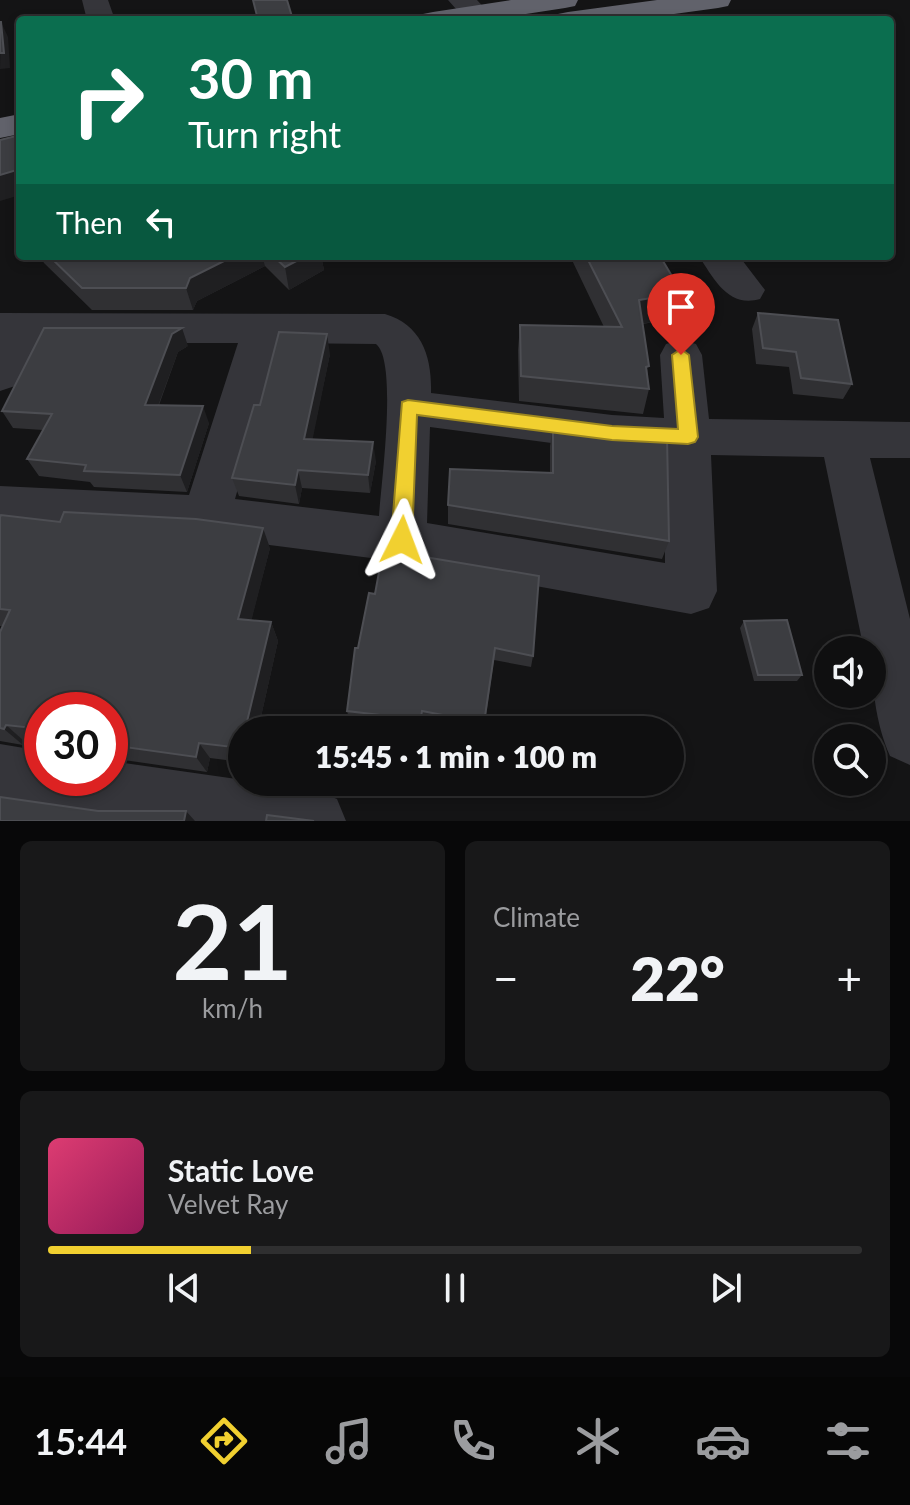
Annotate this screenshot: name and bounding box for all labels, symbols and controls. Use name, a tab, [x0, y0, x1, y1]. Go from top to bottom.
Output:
text: 30 m	[188, 44, 313, 111]
icon: right	[56, 48, 160, 152]
text: Turn right	[188, 112, 341, 156]
icon: left	[139, 200, 183, 244]
text: Then	[56, 204, 123, 240]
pin	[647, 273, 715, 355]
icon: arrive	[659, 285, 703, 329]
position arrow	[360, 498, 444, 582]
map controls	[814, 636, 886, 796]
button: sound	[814, 636, 886, 708]
speed limit sign: 30	[24, 692, 128, 796]
button: search	[814, 724, 886, 796]
text: 15:45 · 1 min · 100 m	[315, 738, 597, 774]
text: 21	[172, 877, 293, 1002]
text: Climate	[493, 901, 580, 933]
text: 22°	[630, 942, 725, 1014]
text: −	[493, 952, 519, 1004]
text: +	[836, 952, 862, 1004]
text: km/h	[202, 992, 263, 1024]
text: Static Love	[168, 1152, 314, 1188]
text: Velvet Ray	[168, 1188, 288, 1220]
icon: previous	[162, 1266, 206, 1310]
icon: pause	[433, 1266, 477, 1310]
icon: next	[704, 1266, 748, 1310]
icon: directions	[196, 1413, 252, 1469]
icon: music	[321, 1413, 377, 1469]
icon: phone	[445, 1413, 501, 1469]
icon: climate	[570, 1413, 626, 1469]
icon: car	[695, 1413, 751, 1469]
icon: filters	[820, 1413, 876, 1469]
text: 15:44	[34, 1419, 127, 1463]

